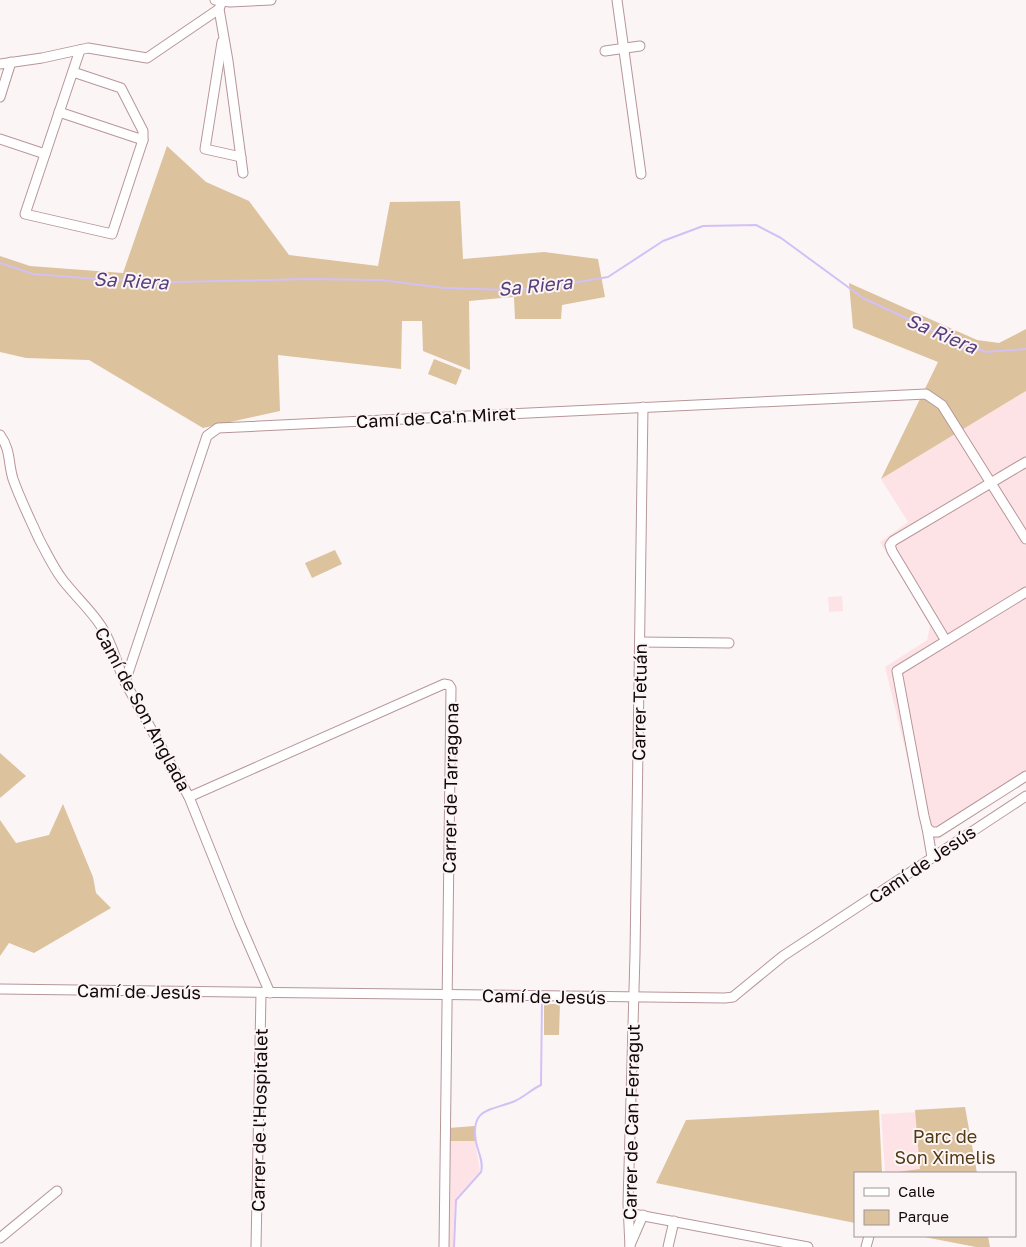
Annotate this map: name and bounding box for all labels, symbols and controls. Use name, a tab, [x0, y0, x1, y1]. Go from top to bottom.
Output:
water label: Sa Riera	[93, 267, 170, 294]
water label: Sa Riera	[497, 270, 575, 300]
water label: Sa Riera	[903, 308, 982, 359]
street label: Camí de Ca'n Miret	[355, 402, 517, 432]
street label: Camí de Son Anglada	[90, 623, 196, 795]
street label: Carrer Tetuán	[627, 643, 651, 761]
street label: Carrer de Tarragona	[438, 702, 462, 874]
street label: Camí de Jesús	[864, 820, 980, 908]
street label: Camí de Jesús	[77, 979, 201, 1003]
street label: Camí de Jesús	[482, 984, 606, 1008]
street label: Carrer de Can Ferragut	[618, 1024, 644, 1220]
street label: Carrer de l'Hospitalet	[246, 1028, 272, 1212]
park label: Parc de Son Ximelis	[894, 1125, 996, 1168]
legend	[854, 1172, 1016, 1237]
text: Calle	[898, 1182, 935, 1200]
text: Parque	[898, 1207, 949, 1225]

